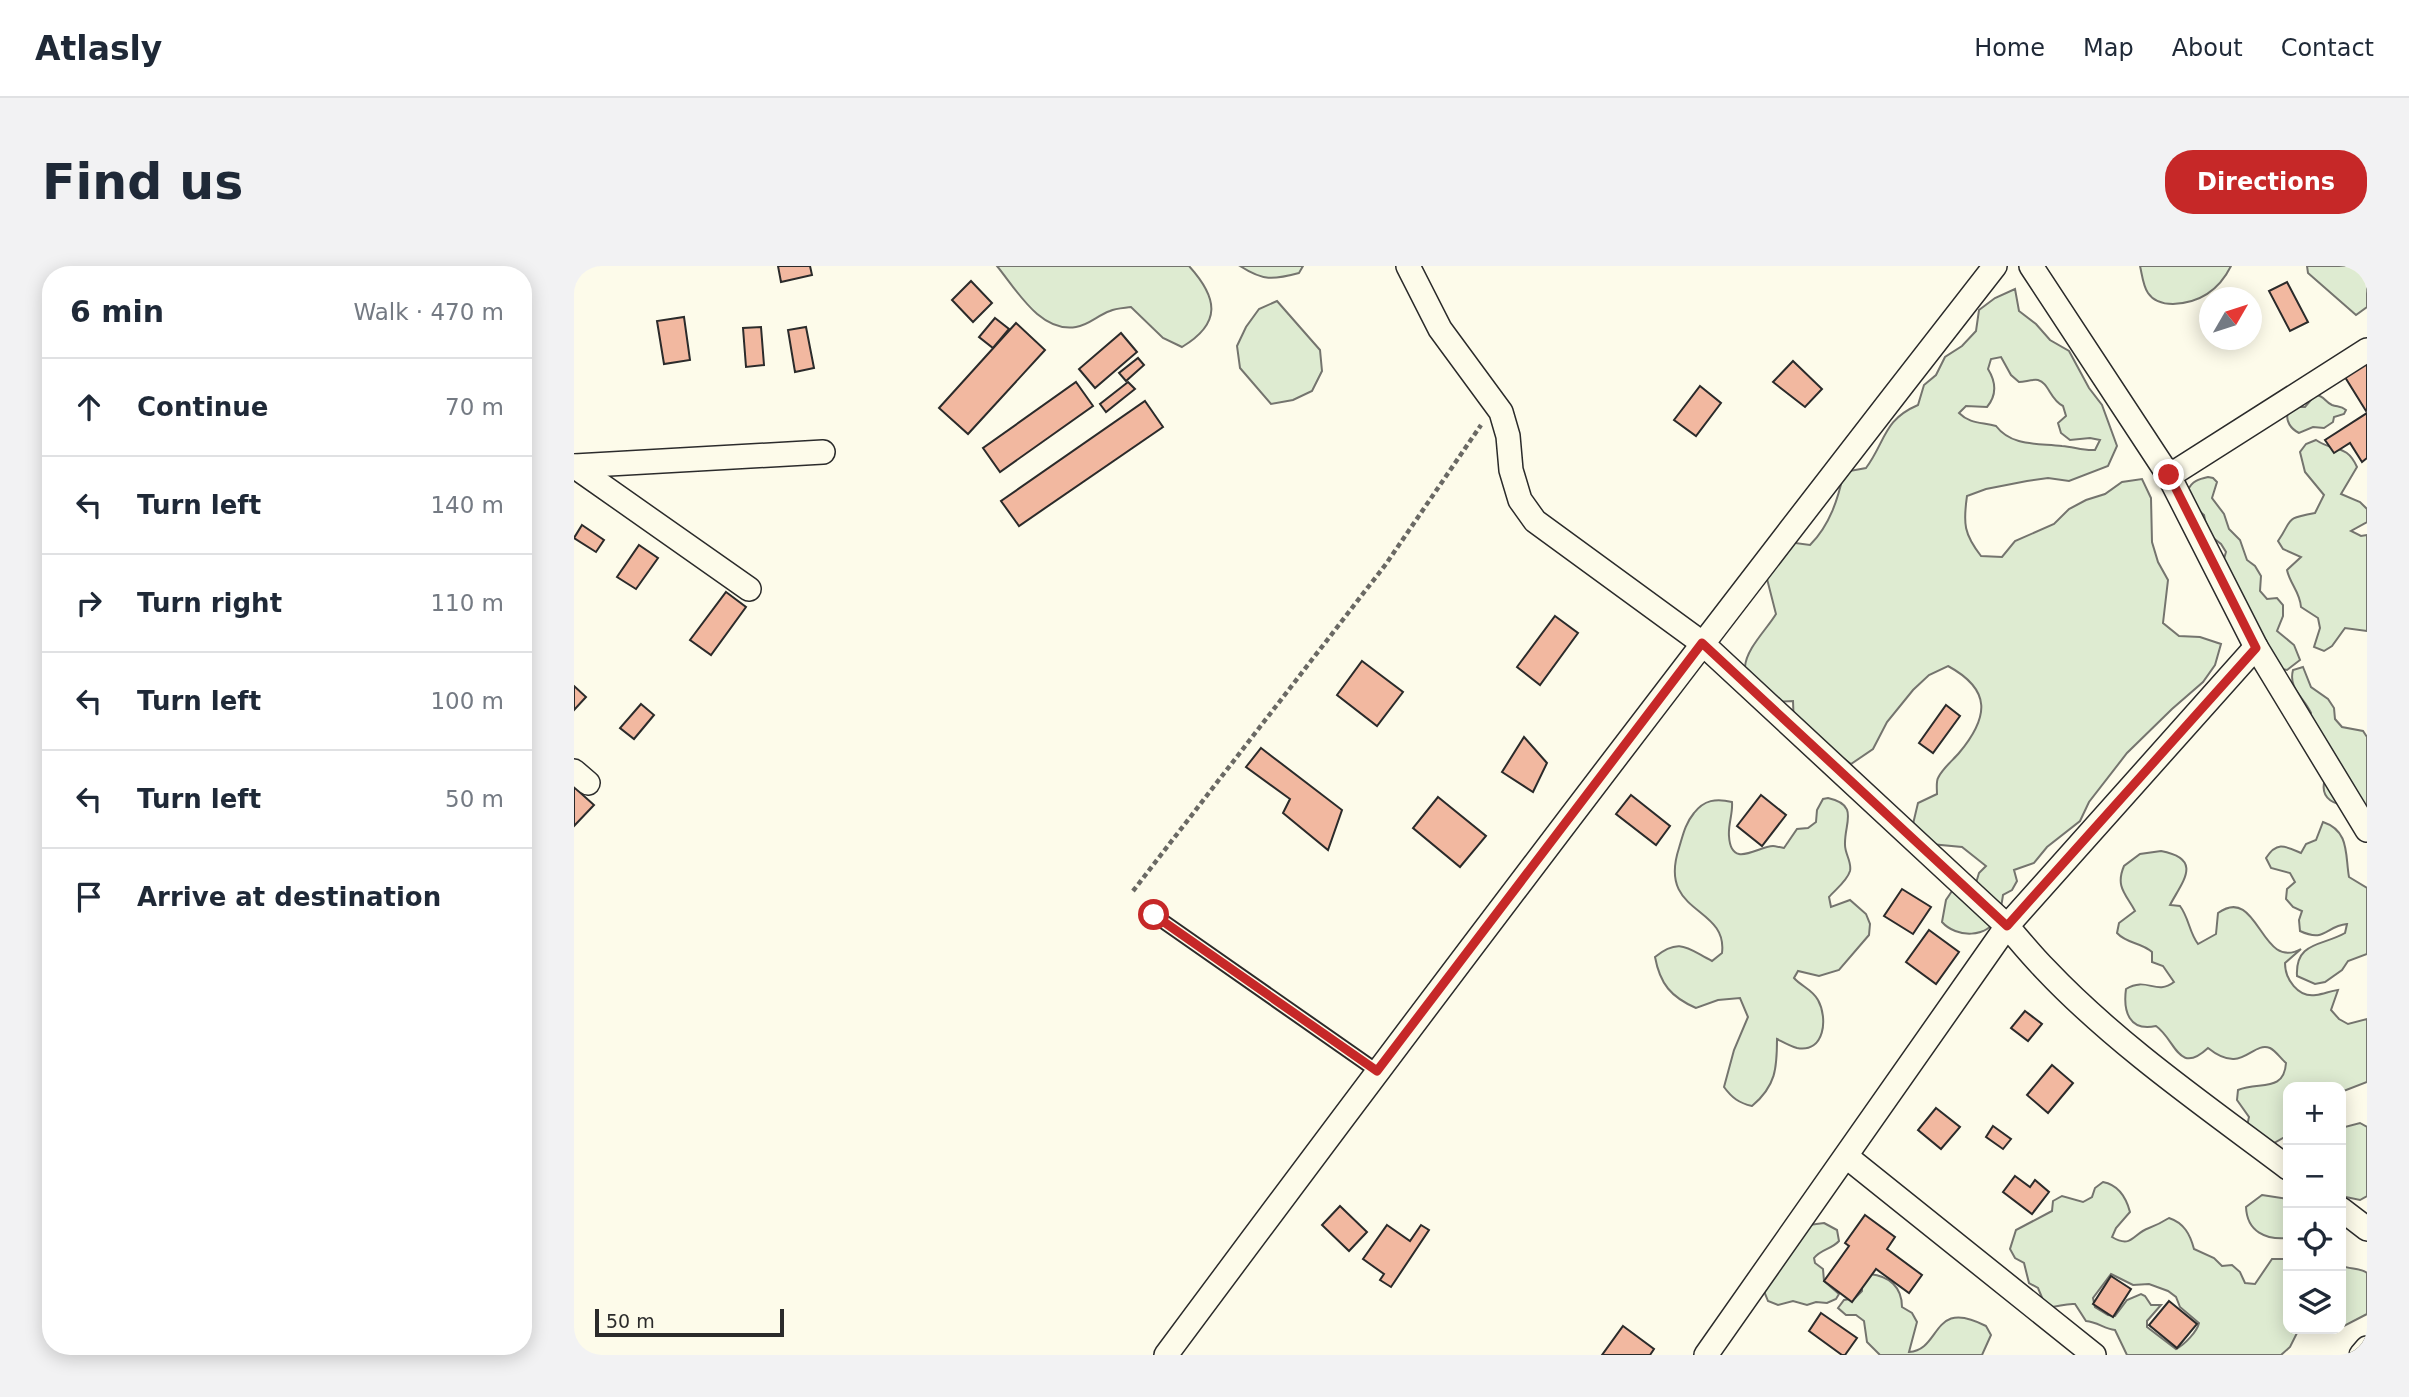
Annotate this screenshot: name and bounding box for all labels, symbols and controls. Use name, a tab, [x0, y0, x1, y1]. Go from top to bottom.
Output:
text: Atlasly	[35, 29, 162, 68]
text: Home	[1974, 34, 2045, 62]
text: Map	[2083, 34, 2134, 62]
text: About	[2172, 34, 2243, 62]
text: Contact	[2281, 34, 2374, 62]
button: Directions	[2165, 150, 2367, 214]
text: Find us	[42, 154, 243, 211]
north arrow	[2199, 287, 2262, 350]
text: 6 min	[70, 294, 164, 329]
text: Walk · 470 m	[353, 299, 504, 325]
icon: ahead	[70, 388, 108, 426]
text: Continue	[137, 392, 268, 422]
text: 70 m	[445, 394, 504, 420]
route end	[2153, 459, 2184, 490]
icon: left	[70, 486, 108, 524]
text: Turn left	[137, 490, 261, 520]
text: 140 m	[430, 492, 504, 518]
icon: right	[70, 584, 108, 622]
text: Turn right	[137, 588, 282, 618]
text: 110 m	[430, 590, 504, 616]
icon: left	[70, 682, 108, 720]
text: Turn left	[137, 686, 261, 716]
text: 100 m	[430, 688, 504, 714]
icon: left	[70, 780, 108, 818]
text: Turn left	[137, 784, 261, 814]
text: 50 m	[445, 786, 504, 812]
icon: arrive	[70, 878, 108, 916]
text: Arrive at destination	[137, 882, 441, 912]
route start	[1138, 899, 1169, 930]
map controls	[2283, 1082, 2346, 1334]
button: +	[2283, 1082, 2346, 1145]
button: −	[2283, 1145, 2346, 1208]
button: locate	[2283, 1208, 2346, 1271]
button: layers	[2283, 1271, 2346, 1334]
scale bar	[595, 1306, 784, 1338]
text: 50 m	[606, 1310, 655, 1332]

